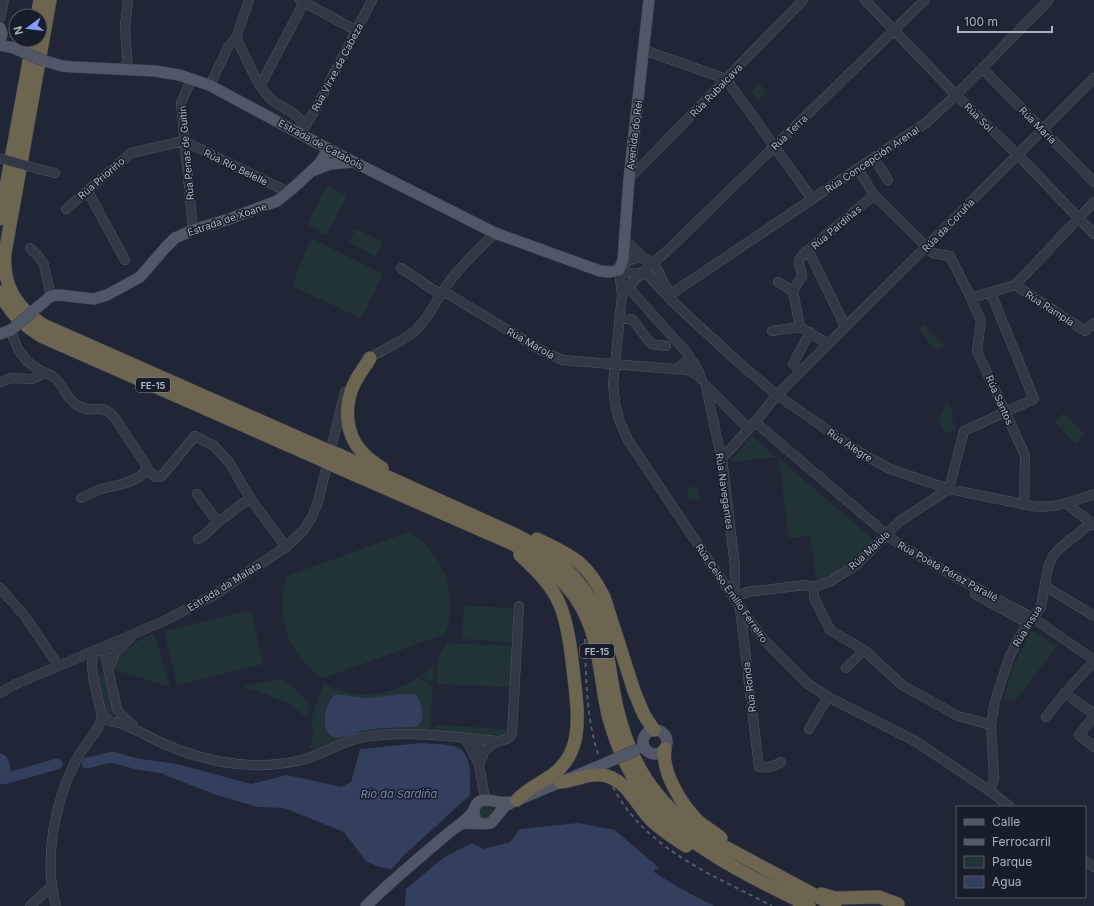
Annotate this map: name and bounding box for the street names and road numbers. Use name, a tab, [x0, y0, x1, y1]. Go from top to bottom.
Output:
street label: Rúa Virxe da Cabeza	[309, 21, 365, 113]
street label: Rúa Rubalcava	[687, 61, 745, 119]
street label: Avenida do Rei	[624, 100, 644, 170]
street label: Rúa Sol	[962, 100, 996, 134]
street label: Rúa María	[1017, 104, 1059, 146]
street label: Rúa Penas de Guitín	[176, 105, 196, 201]
street label: Rúa Terra	[768, 112, 810, 152]
street label: Estrada de Catabois	[276, 116, 366, 172]
street label: Rúa Concepción Arenal	[823, 123, 921, 195]
street label: Rúa Río Belelle	[202, 146, 270, 188]
street label: Rúa Prioriño	[75, 155, 127, 201]
street label: Rúa da Coruña	[919, 196, 977, 254]
street label: Estrada de Xoane	[186, 200, 268, 238]
street label: Rúa Pardiñas	[808, 203, 864, 251]
street label: Rúa Rampla	[1023, 288, 1077, 328]
street label: Rúa Marola	[505, 325, 557, 361]
street label: Rúa Santos	[984, 373, 1016, 427]
road number: FE-15	[136, 378, 170, 392]
street label: Rúa Alegre	[825, 426, 875, 464]
street label: Rúa Navegantes	[714, 452, 736, 530]
street label: Rúa Maiola	[846, 528, 892, 572]
street label: Rúa Poeta Pérez Parallé	[896, 538, 1000, 604]
street label: Rúa Celso Emilio Ferreiro	[693, 541, 771, 645]
street label: Estrada da Malata	[185, 558, 263, 614]
street label: Rúa Insua	[1010, 603, 1044, 649]
road number: FE-15	[580, 644, 614, 658]
street label: Rúa Ronda	[740, 661, 758, 713]

